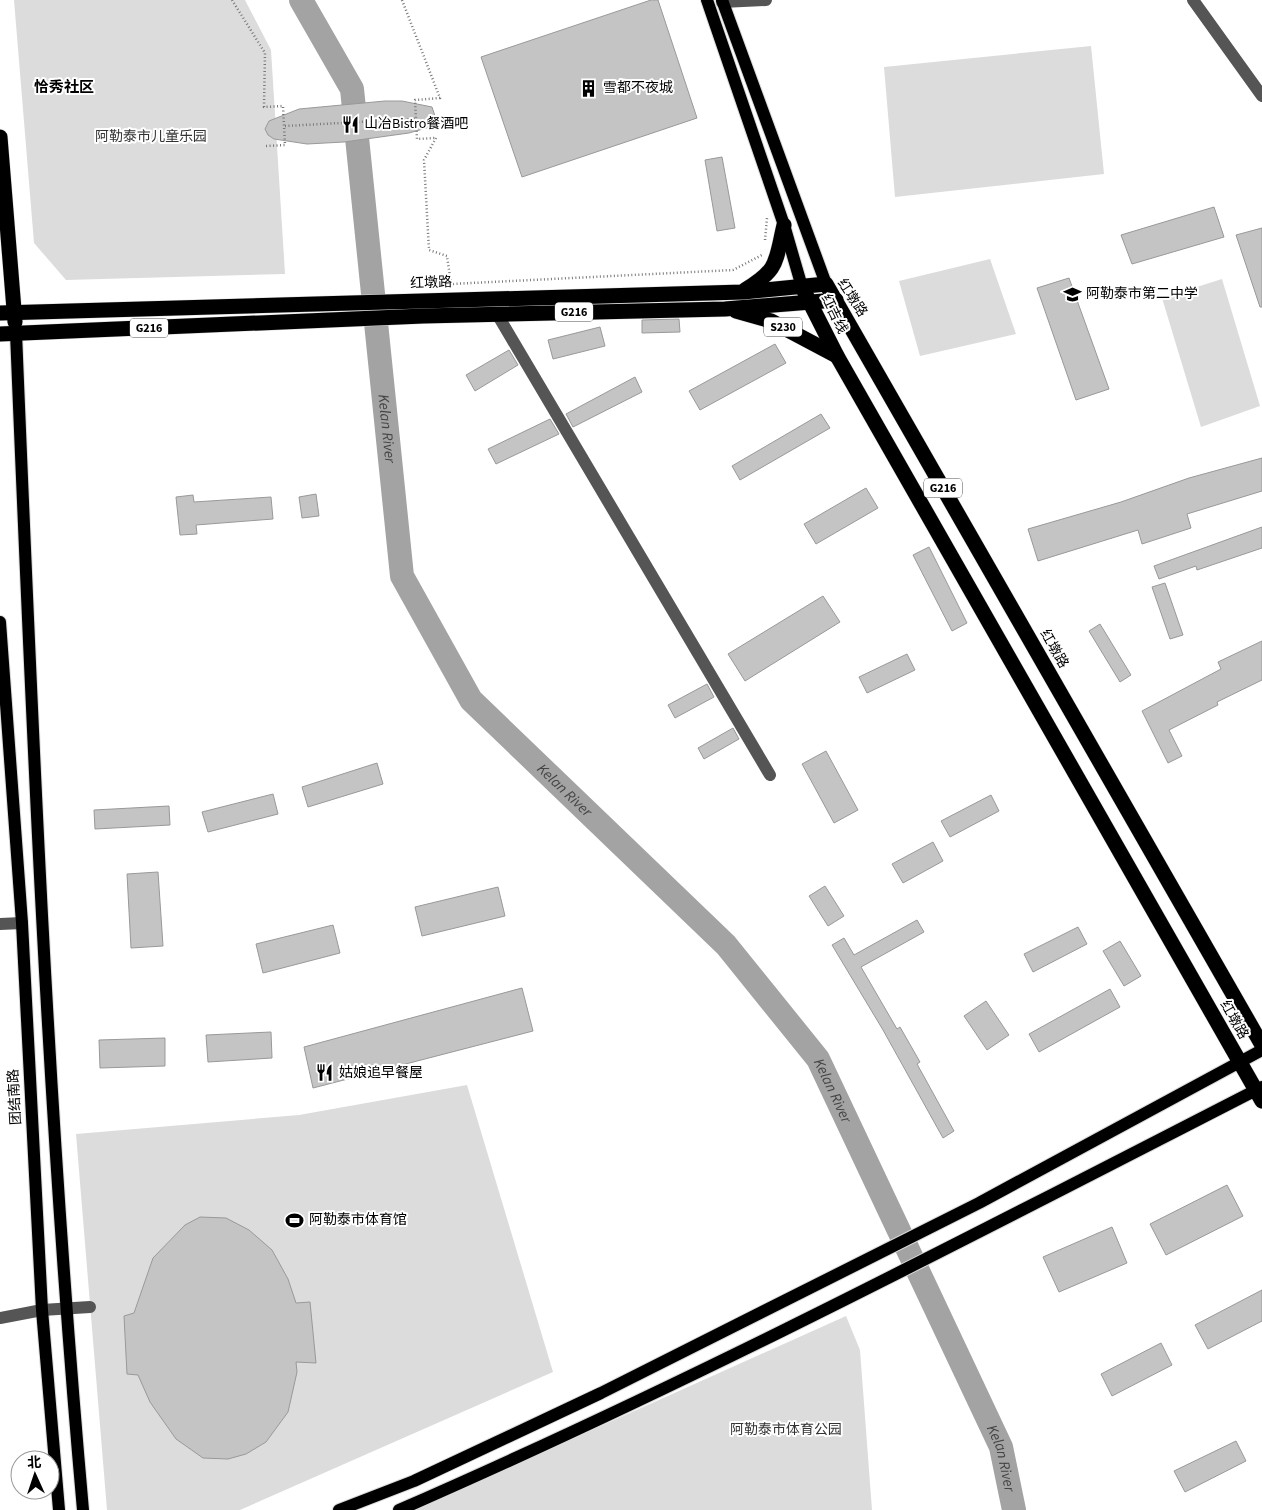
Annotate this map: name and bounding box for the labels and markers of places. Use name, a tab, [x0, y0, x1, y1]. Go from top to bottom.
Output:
building icon: 雪都不夜城	[579, 78, 599, 98]
place label: 雪都不夜城	[603, 78, 673, 98]
restaurant icon: 山冶Bistro餐酒吧	[340, 114, 360, 134]
place label: 山冶Bistro餐酒吧	[364, 114, 468, 134]
school or university icon: 阿勒泰市第二中学	[1062, 284, 1082, 304]
place label: 阿勒泰市第二中学	[1086, 284, 1198, 304]
restaurant icon: 姑娘追早餐屋	[315, 1063, 335, 1083]
place label: 姑娘追早餐屋	[339, 1063, 423, 1083]
sports icon: 阿勒泰市体育馆	[285, 1210, 305, 1230]
place label: 阿勒泰市体育馆	[309, 1210, 407, 1230]

